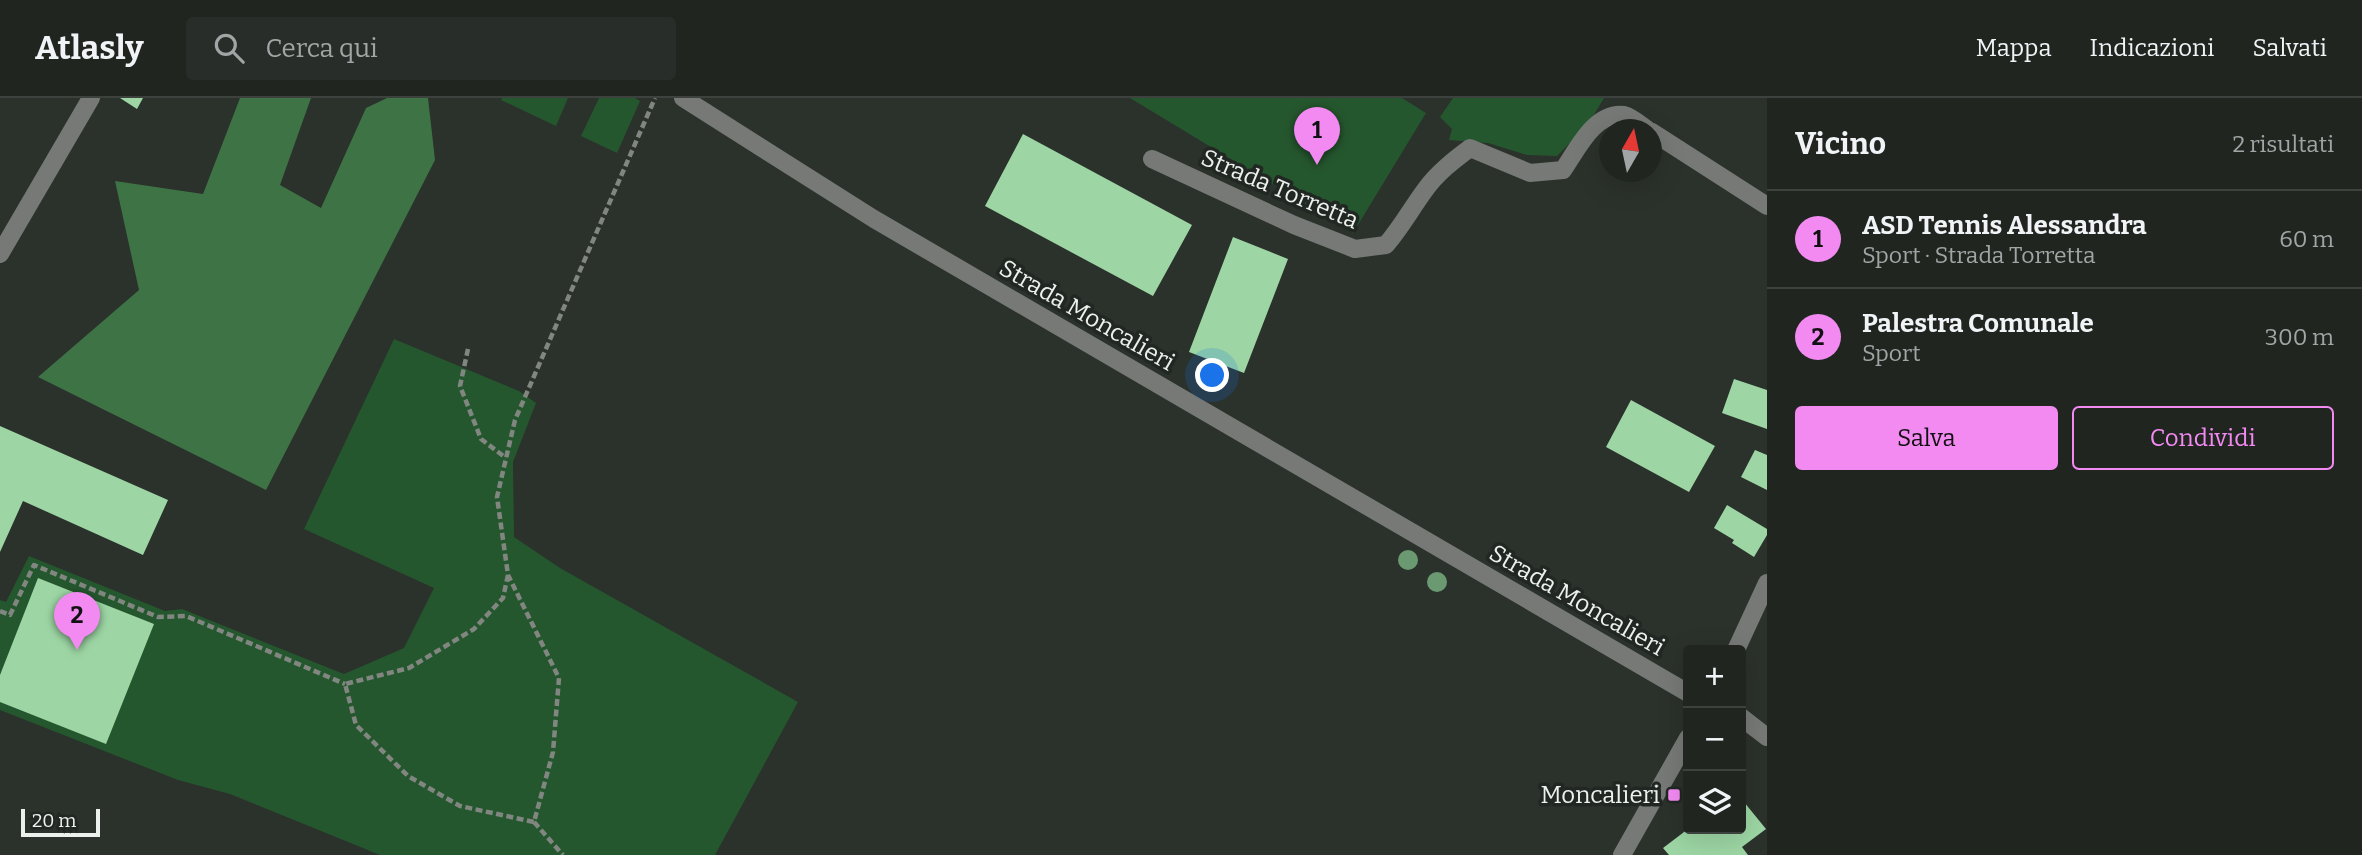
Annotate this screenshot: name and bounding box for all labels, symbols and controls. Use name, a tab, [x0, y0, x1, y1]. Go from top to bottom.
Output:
search box	[186, 17, 676, 80]
text: Atlasly	[35, 28, 144, 68]
icon: search	[210, 29, 248, 67]
text: Cerca qui	[266, 33, 378, 64]
text: Mappa	[1976, 34, 2052, 62]
text: Indicazioni	[2090, 34, 2214, 62]
text: Salvati	[2252, 34, 2327, 62]
pin: 1	[1294, 107, 1340, 165]
north arrow	[1599, 119, 1662, 182]
text: Vicino	[1795, 126, 1886, 162]
text: 2 risultati	[2232, 130, 2334, 158]
street label: Strada Torretta	[1197, 143, 1363, 235]
text: ASD Tennis Alessandra	[1862, 210, 2147, 241]
text: 1	[1813, 225, 1823, 253]
text: 60 m	[2279, 225, 2334, 253]
text: Sport · Strada Torretta	[1862, 241, 2096, 269]
street label: Strada Moncalieri	[995, 254, 1179, 376]
text: Palestra Comunale	[1862, 308, 2094, 339]
text: 2	[1812, 323, 1824, 351]
text: 300 m	[2265, 323, 2334, 351]
text: Sport	[1862, 339, 1921, 367]
your location	[1195, 358, 1229, 392]
button: Salva	[1795, 406, 2058, 470]
button: Condividi	[2072, 406, 2334, 470]
street label: Strada Moncalieri	[1485, 539, 1669, 661]
pin: 2	[54, 592, 100, 650]
map controls	[1683, 645, 1746, 834]
button: +	[1683, 645, 1746, 708]
button: −	[1683, 708, 1746, 771]
button: layers	[1683, 771, 1746, 834]
place label: Moncalieri	[1540, 781, 1660, 809]
marker: Moncalieri	[1666, 787, 1682, 803]
scale bar	[21, 806, 100, 838]
text: 20 m	[32, 809, 76, 832]

